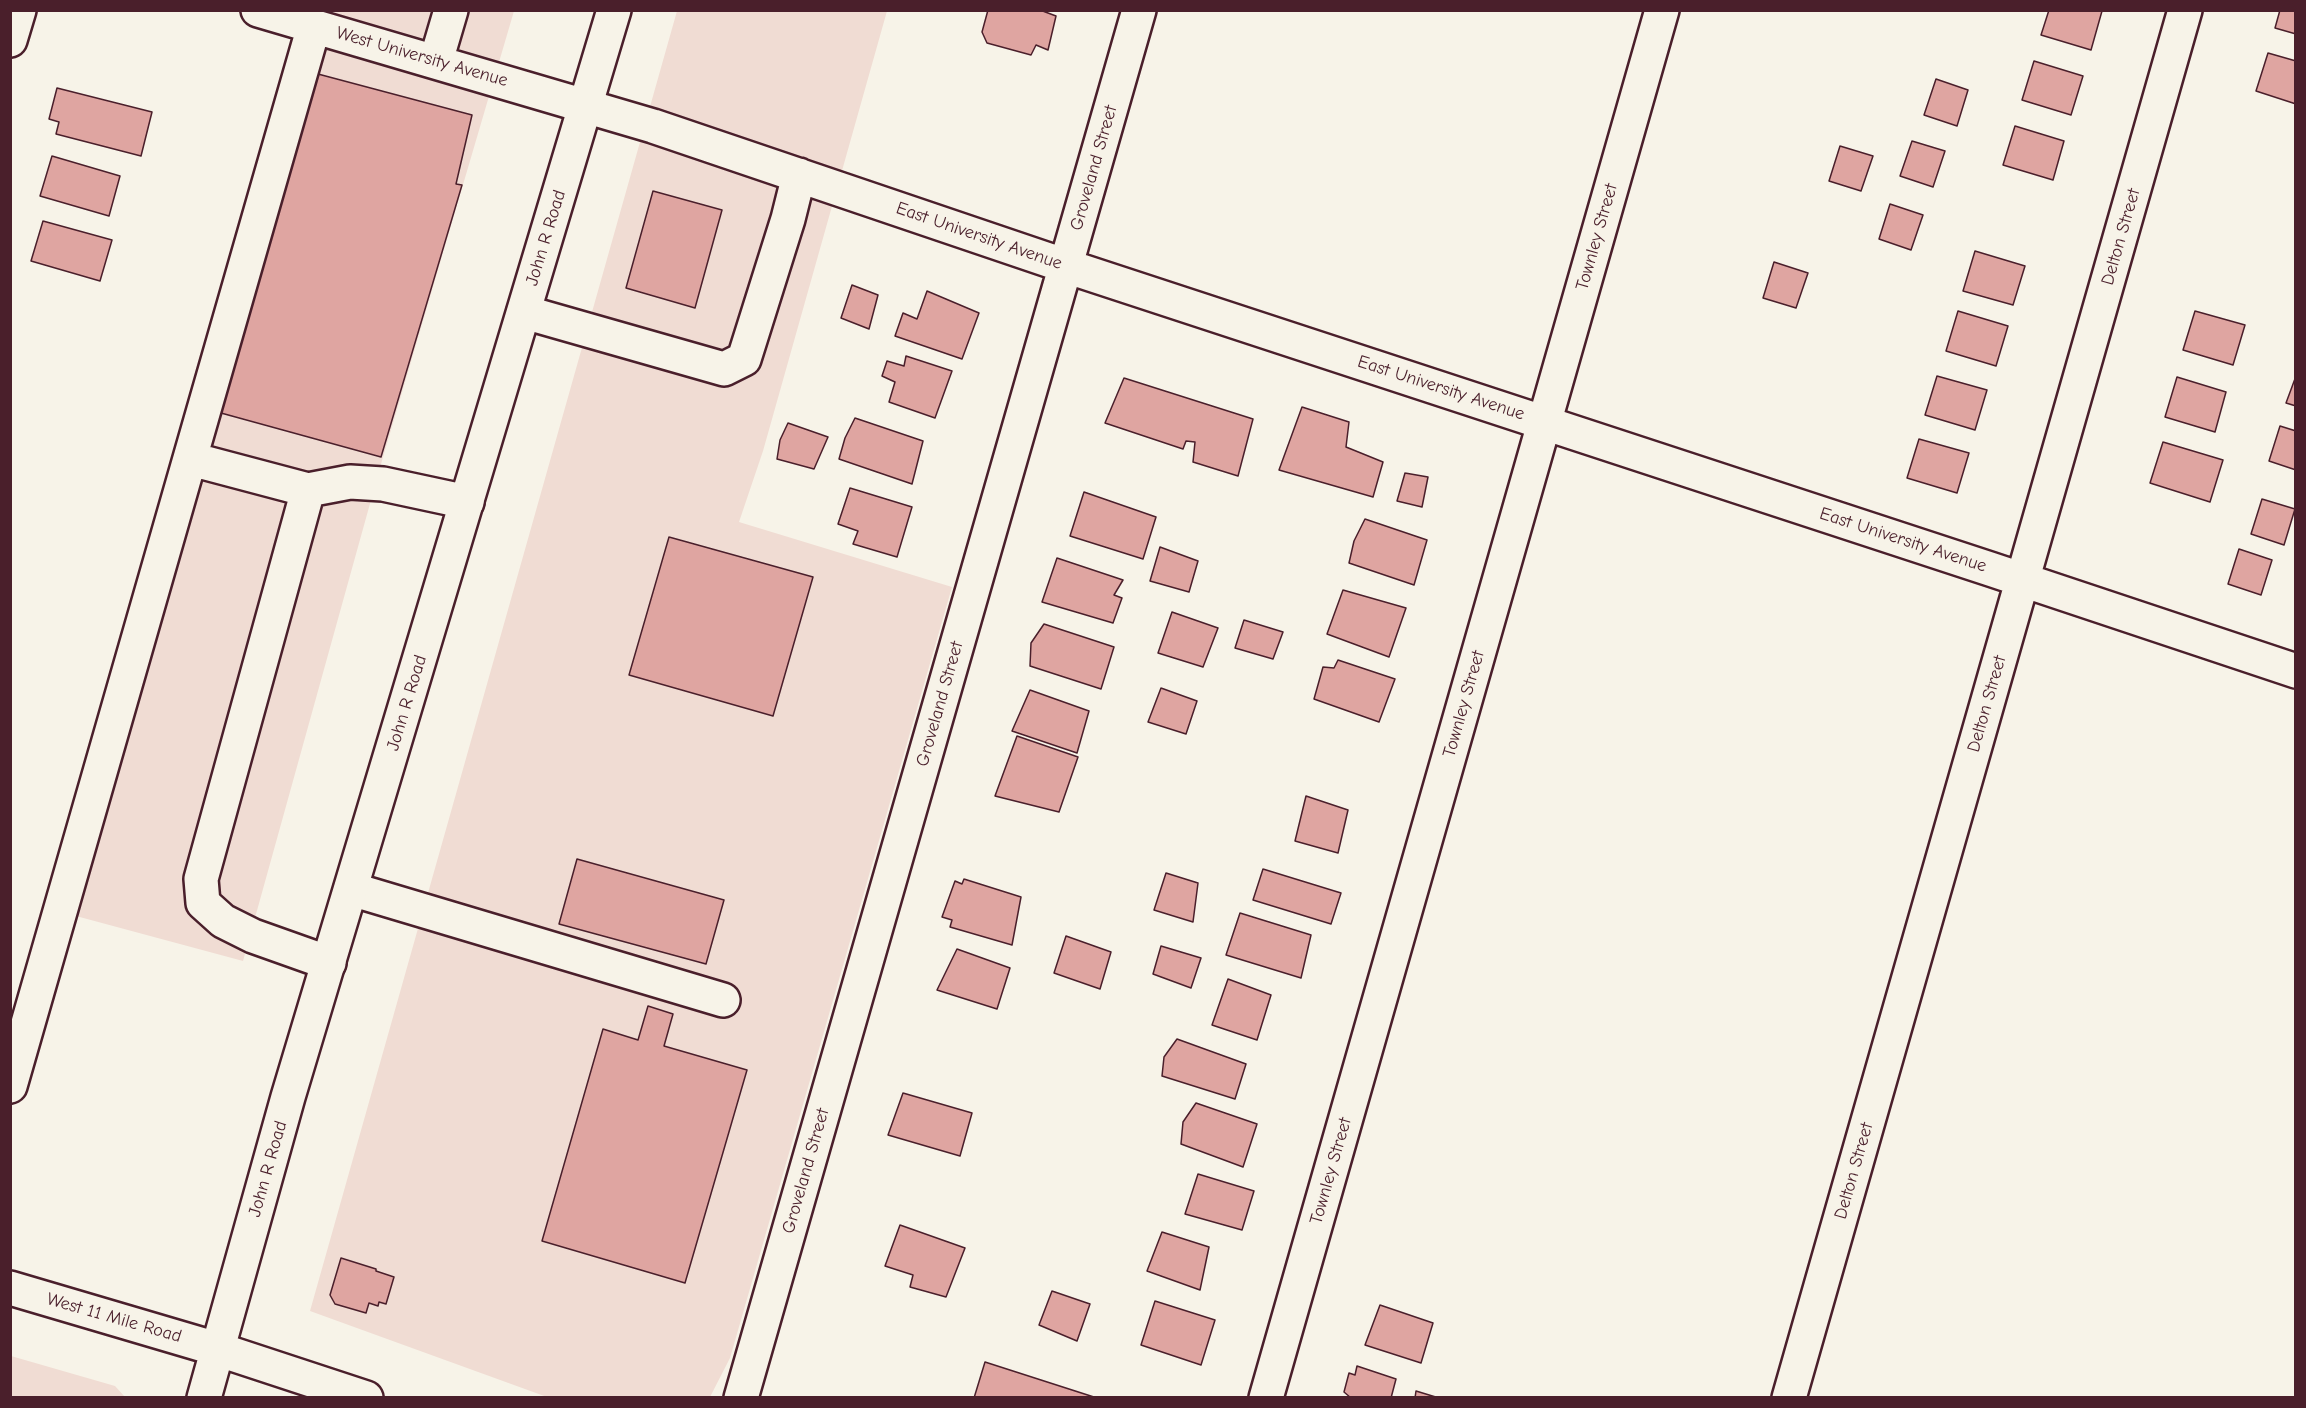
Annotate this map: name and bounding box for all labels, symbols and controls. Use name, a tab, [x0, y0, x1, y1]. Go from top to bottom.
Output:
street label: West University Avenue	[334, 22, 510, 92]
street label: Groveland Street	[1066, 103, 1122, 233]
street label: Townley Street	[1571, 181, 1623, 293]
street label: Delton Street	[2097, 186, 2145, 288]
street label: John R Road	[521, 188, 571, 288]
street label: East University Avenue	[893, 197, 1065, 275]
street label: East University Avenue	[1355, 351, 1527, 425]
street label: East University Avenue	[1817, 503, 1989, 577]
street label: Groveland Street	[912, 639, 968, 769]
street label: Townley Street	[1438, 648, 1490, 760]
street label: John R Road	[382, 653, 432, 753]
street label: Delton Street	[1963, 653, 2011, 755]
street label: Groveland Street	[778, 1106, 834, 1236]
street label: Townley Street	[1305, 1115, 1357, 1227]
street label: John R Road	[244, 1118, 292, 1220]
street label: Delton Street	[1830, 1120, 1878, 1222]
street label: West 11 Mile Road	[44, 1288, 184, 1348]

